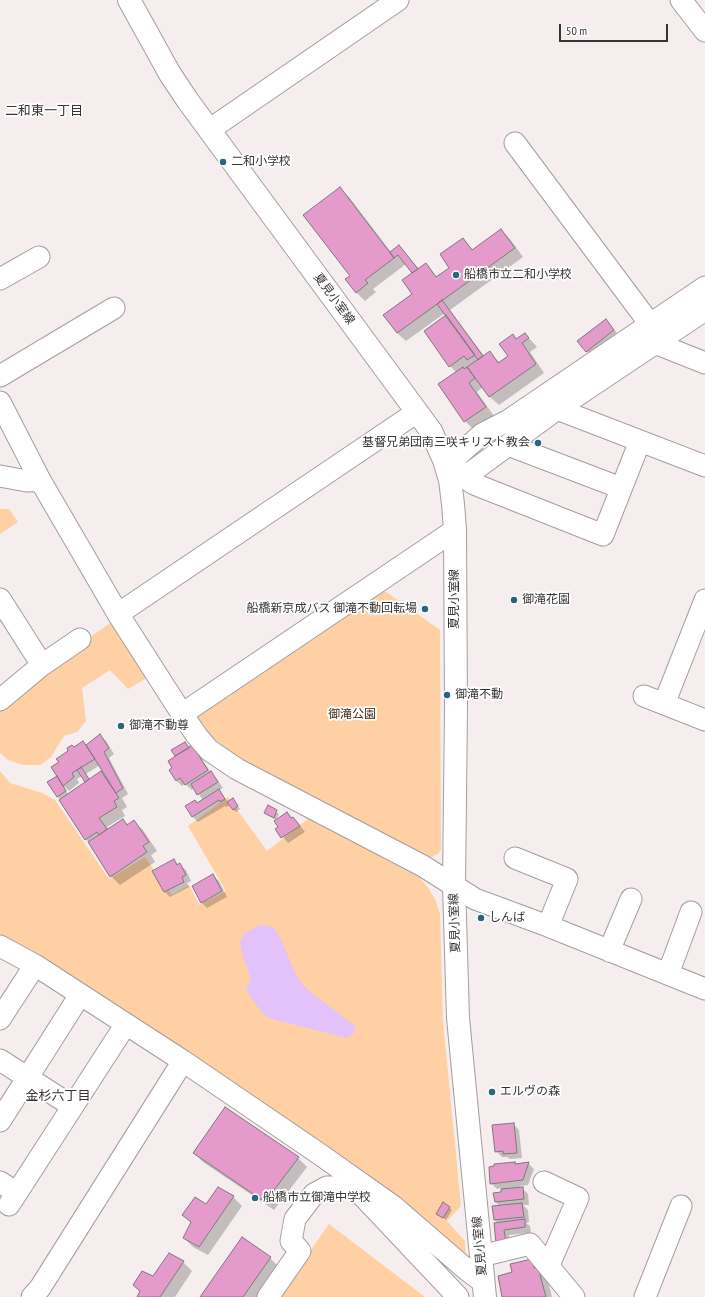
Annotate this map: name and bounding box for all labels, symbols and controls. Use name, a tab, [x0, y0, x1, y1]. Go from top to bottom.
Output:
scale bar	[561, 16, 670, 42]
text: 50 m	[566, 23, 587, 38]
district label: 二和東一丁目	[5, 103, 83, 119]
place label: 二和小学校	[231, 155, 291, 169]
marker: 二和小学校	[218, 157, 228, 167]
place label: 船橋市立二和小学校	[464, 268, 572, 282]
street label: 夏見小室線	[311, 270, 357, 328]
marker: 船橋市立二和小学校	[451, 270, 461, 280]
place label: 基督兄弟団南三咲キリスト教会	[362, 436, 530, 450]
marker: 基督兄弟団南三咲キリスト教会	[533, 438, 543, 448]
street label: 夏見小室線	[448, 569, 462, 629]
place label: 御滝花園	[522, 593, 570, 607]
marker: 御滝花園	[509, 595, 519, 605]
place label: 船橋新京成バス 御滝不動回転場	[246, 602, 417, 616]
marker: 船橋新京成バス 御滝不動回転場	[420, 604, 430, 614]
place label: 御滝不動	[455, 688, 503, 702]
marker: 御滝不動	[442, 690, 452, 700]
park label: 御滝公園	[328, 708, 376, 722]
place label: 御滝不動尊	[129, 719, 189, 733]
marker: 御滝不動尊	[116, 721, 126, 731]
street label: 夏見小室線	[447, 893, 463, 953]
place label: しんば	[489, 911, 525, 925]
marker: しんば	[476, 913, 486, 923]
place label: エルヴの森	[500, 1085, 560, 1099]
marker: エルヴの森	[487, 1087, 497, 1097]
district label: 金杉六丁目	[26, 1088, 90, 1104]
place label: 船橋市立御滝中学校	[263, 1191, 371, 1205]
marker: 船橋市立御滝中学校	[250, 1193, 260, 1203]
street label: 夏見小室線	[470, 1215, 490, 1277]

